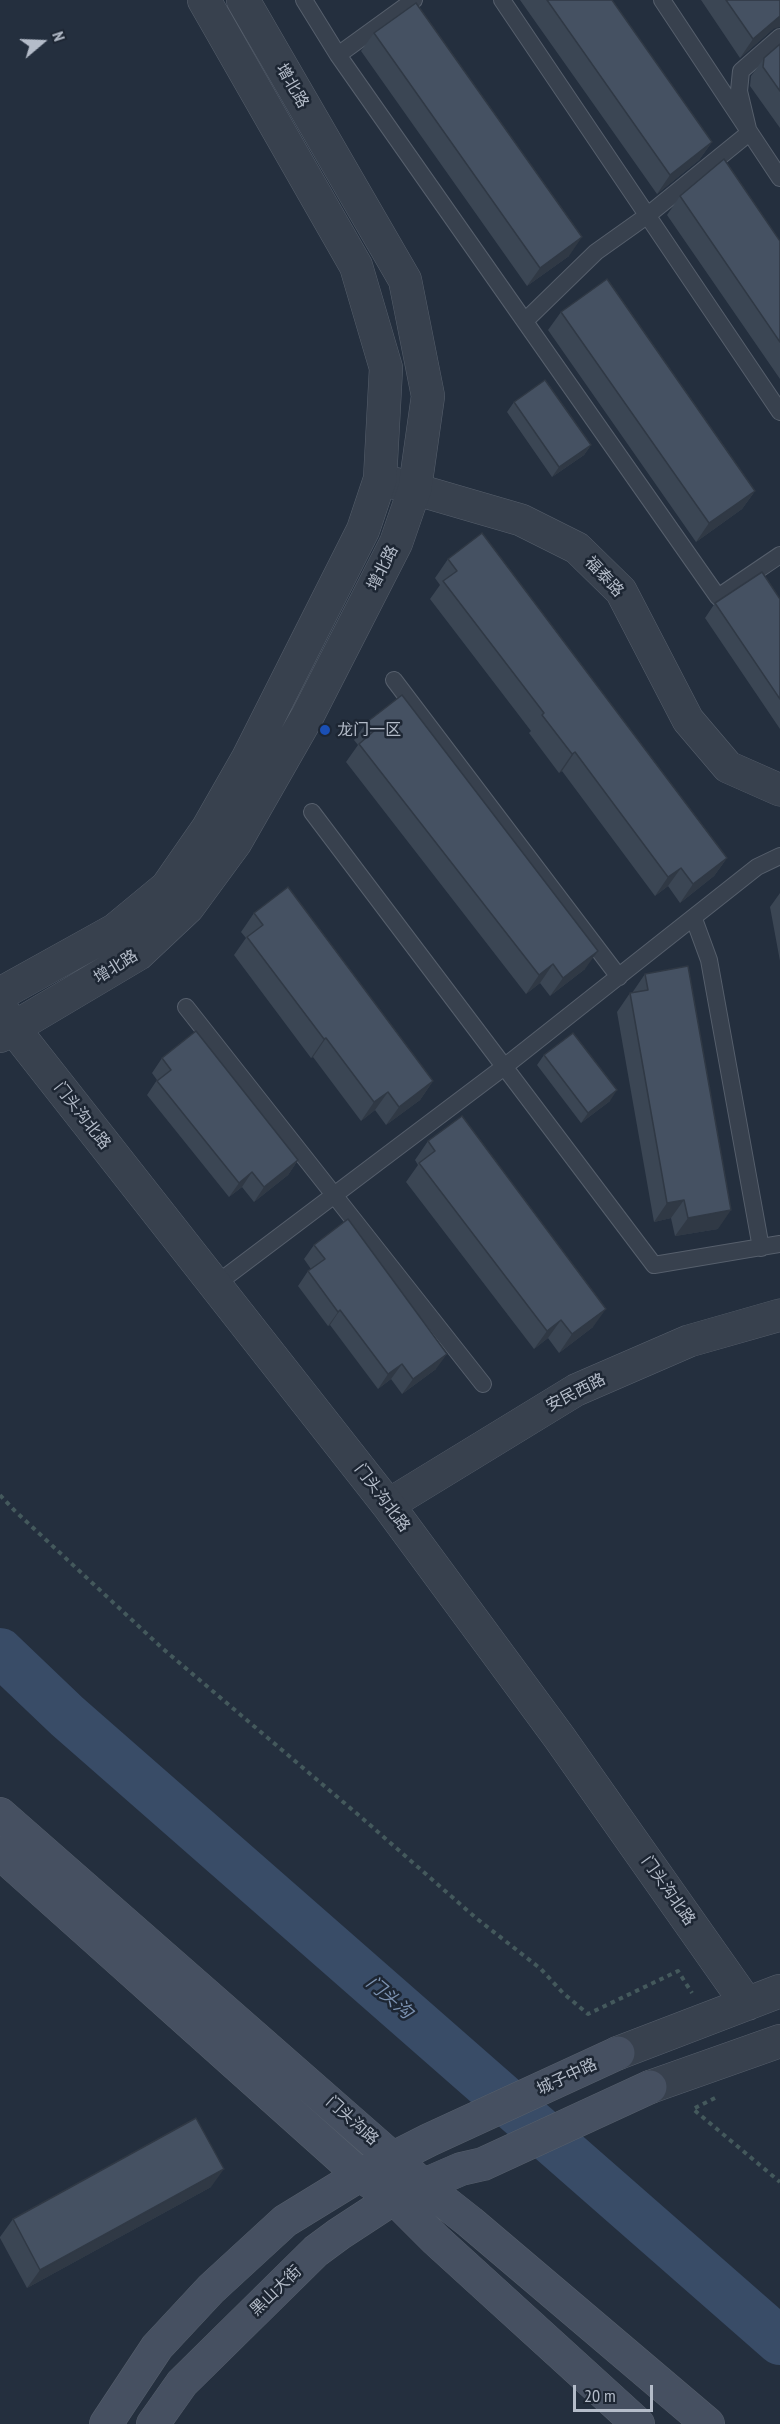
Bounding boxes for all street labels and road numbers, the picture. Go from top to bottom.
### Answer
street label: 增北路 [272,60,312,112]
street label: 增北路 [364,542,402,594]
street label: 福泰路 [581,553,627,601]
street label: 增北路 [91,946,141,988]
street label: 门头沟北路 [50,1079,114,1153]
street label: 安民西路 [543,1370,609,1416]
street label: 门头沟北路 [350,1460,414,1536]
street label: 门头沟北路 [637,1853,699,1929]
street label: 城子中路 [534,2055,600,2099]
street label: 门头沟路 [322,2092,382,2150]
street label: 黑山大街 [246,2262,306,2320]

